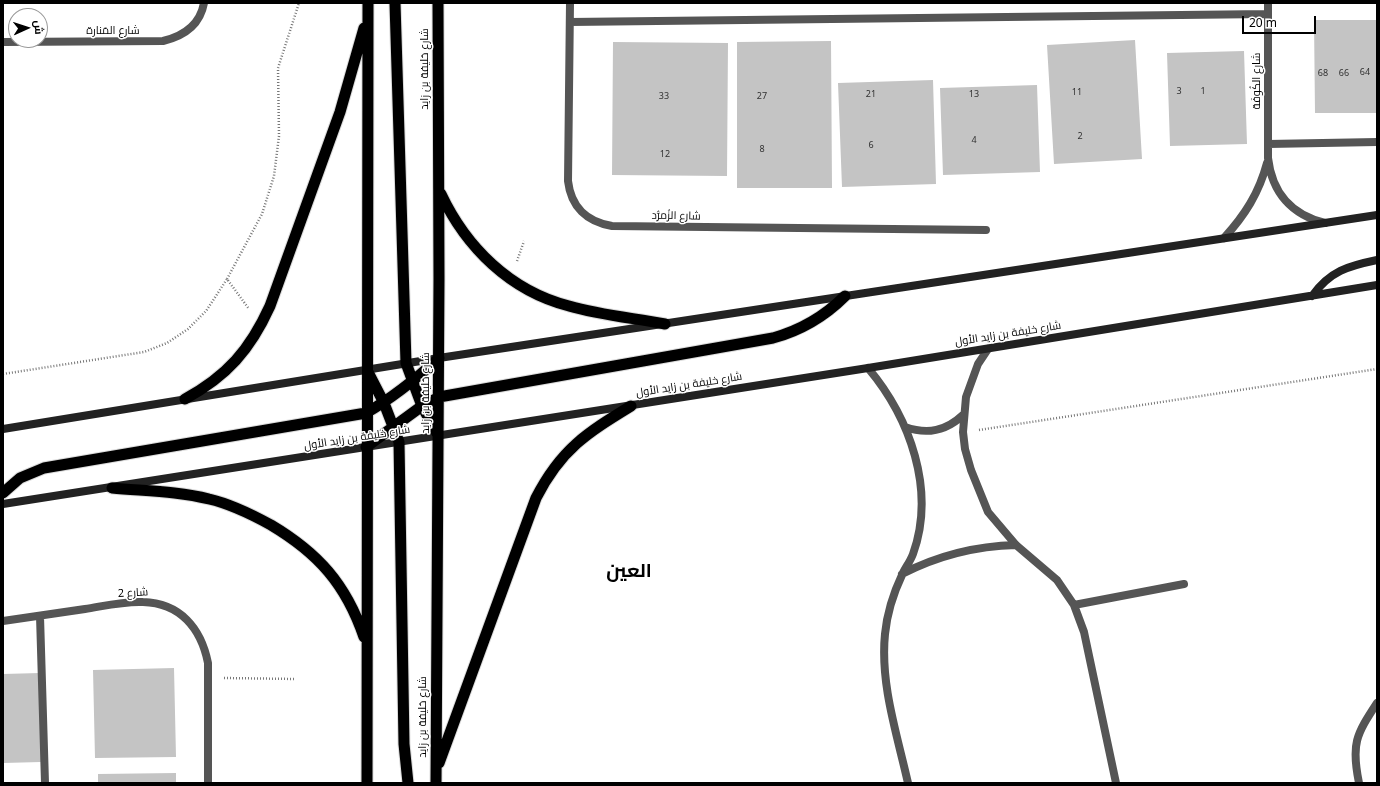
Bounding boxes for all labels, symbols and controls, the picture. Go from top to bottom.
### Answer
north arrow [8,8,48,48]
scale bar [1244,8,1318,34]
text: 20 m [1249,14,1277,31]
text: ش [32,20,47,35]
street label: شارع المَنارة [86,24,140,38]
street label: شارع خليفة بن زايد [418,28,432,110]
street label: شارع الكُوفَة [1250,53,1264,109]
house number: 64 [1360,67,1370,77]
house number: 68 [1318,68,1328,78]
house number: 66 [1339,68,1349,78]
house number: 3 [1176,86,1182,96]
house number: 1 [1200,86,1206,96]
house number: 11 [1072,87,1082,97]
house number: 21 [866,89,876,99]
house number: 13 [969,89,979,99]
house number: 33 [659,91,669,101]
house number: 27 [757,91,767,101]
house number: 2 [1077,131,1083,141]
house number: 4 [971,135,977,145]
house number: 6 [868,140,874,150]
house number: 8 [759,144,765,154]
house number: 12 [660,149,670,159]
street label: شارع الزُمرُّد [651,209,701,223]
street label: شارع خليفة بن زايد الأول [954,319,1062,349]
street label: شارع خليفة بن زايد [419,352,433,434]
street label: شارع خليفة بن زايد الأول [635,370,743,400]
street label: شارع خليفة بن زايد الأول [303,423,411,453]
district label: العين [606,561,652,583]
street label: شارع 2 [117,586,149,600]
street label: شارع خليفة بن زايد [416,676,430,758]

